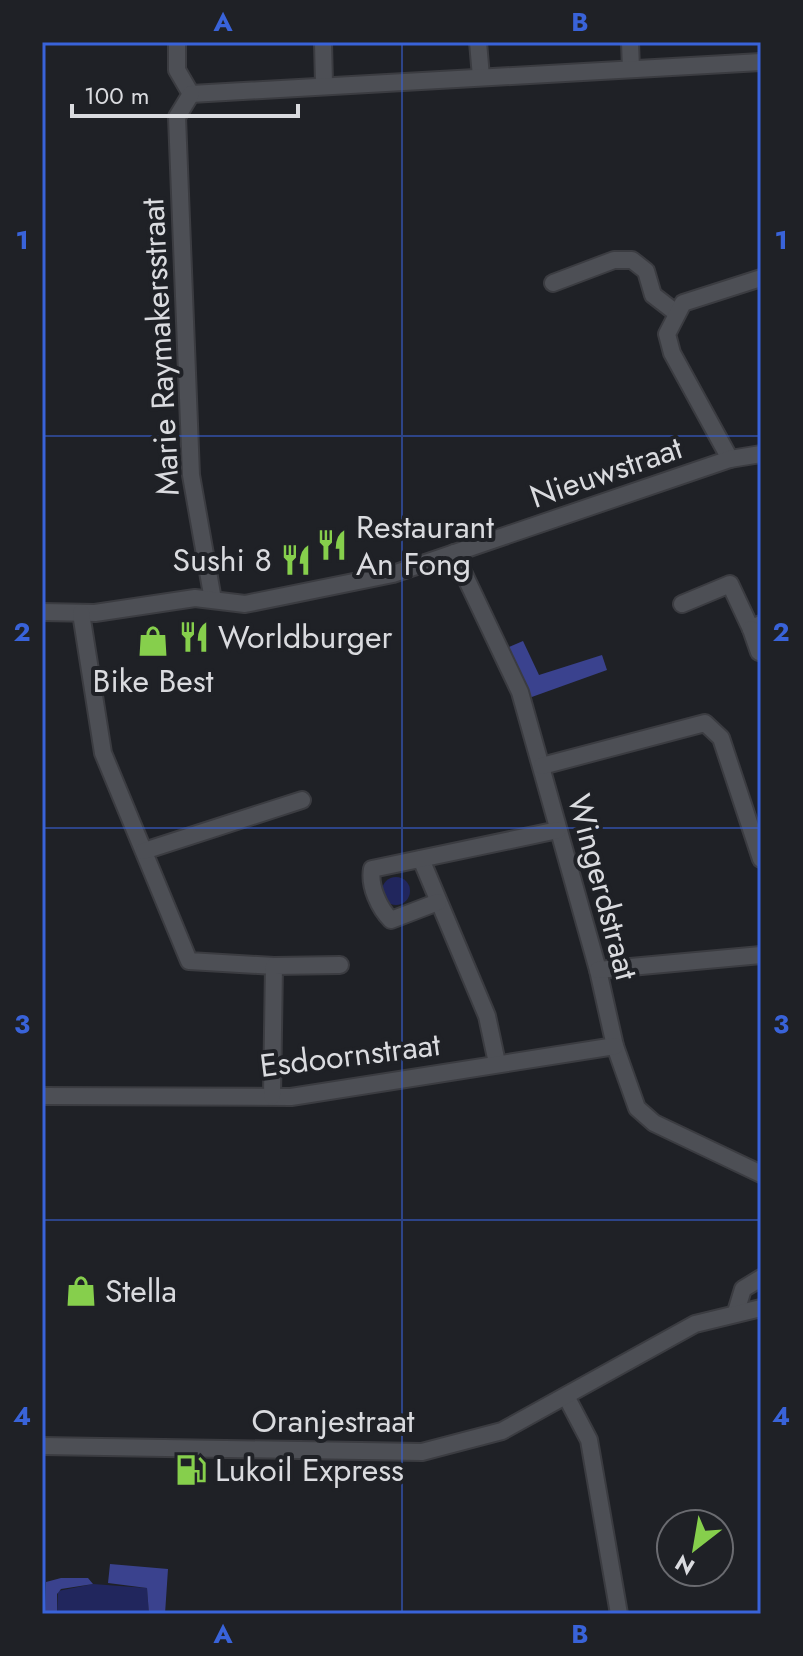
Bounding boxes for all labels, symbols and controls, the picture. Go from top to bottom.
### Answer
text: A [212,3,233,41]
text: B [571,3,589,41]
scale bar [72,68,298,118]
text: 100 m [84,78,150,113]
street label: Marie Raymakersstraat [129,197,191,497]
text: 1 [15,221,29,259]
text: 1 [774,221,788,259]
street label: Nieuwstraat [524,424,689,519]
place label: Restaurant An Fong [356,504,494,587]
restaurant icon: Restaurant An Fong [315,528,349,562]
place label: Sushi 8 [173,537,272,583]
restaurant icon: Sushi 8 [279,543,313,577]
text: 2 [13,613,31,651]
text: 2 [772,613,790,651]
place label: Worldburger [218,614,392,660]
restaurant icon: Worldburger [177,620,211,654]
shop icon: Bike Best [136,624,170,658]
place label: Bike Best [93,658,214,704]
street label: Wingerdstraat [556,789,650,985]
text: 3 [14,1005,30,1043]
text: 3 [773,1005,789,1043]
street label: Esdoornstraat [257,1021,443,1089]
place label: Stella [105,1268,177,1314]
shop icon: Stella [64,1274,98,1308]
text: 4 [13,1397,31,1435]
text: 4 [772,1397,790,1435]
street label: Oranjestraat [252,1398,415,1444]
place label: Lukoil Express [215,1447,404,1493]
fuel station icon: Lukoil Express [174,1453,208,1487]
north arrow [655,1508,735,1588]
text: N [669,1547,700,1583]
text: A [212,1615,233,1653]
text: B [571,1615,589,1653]

